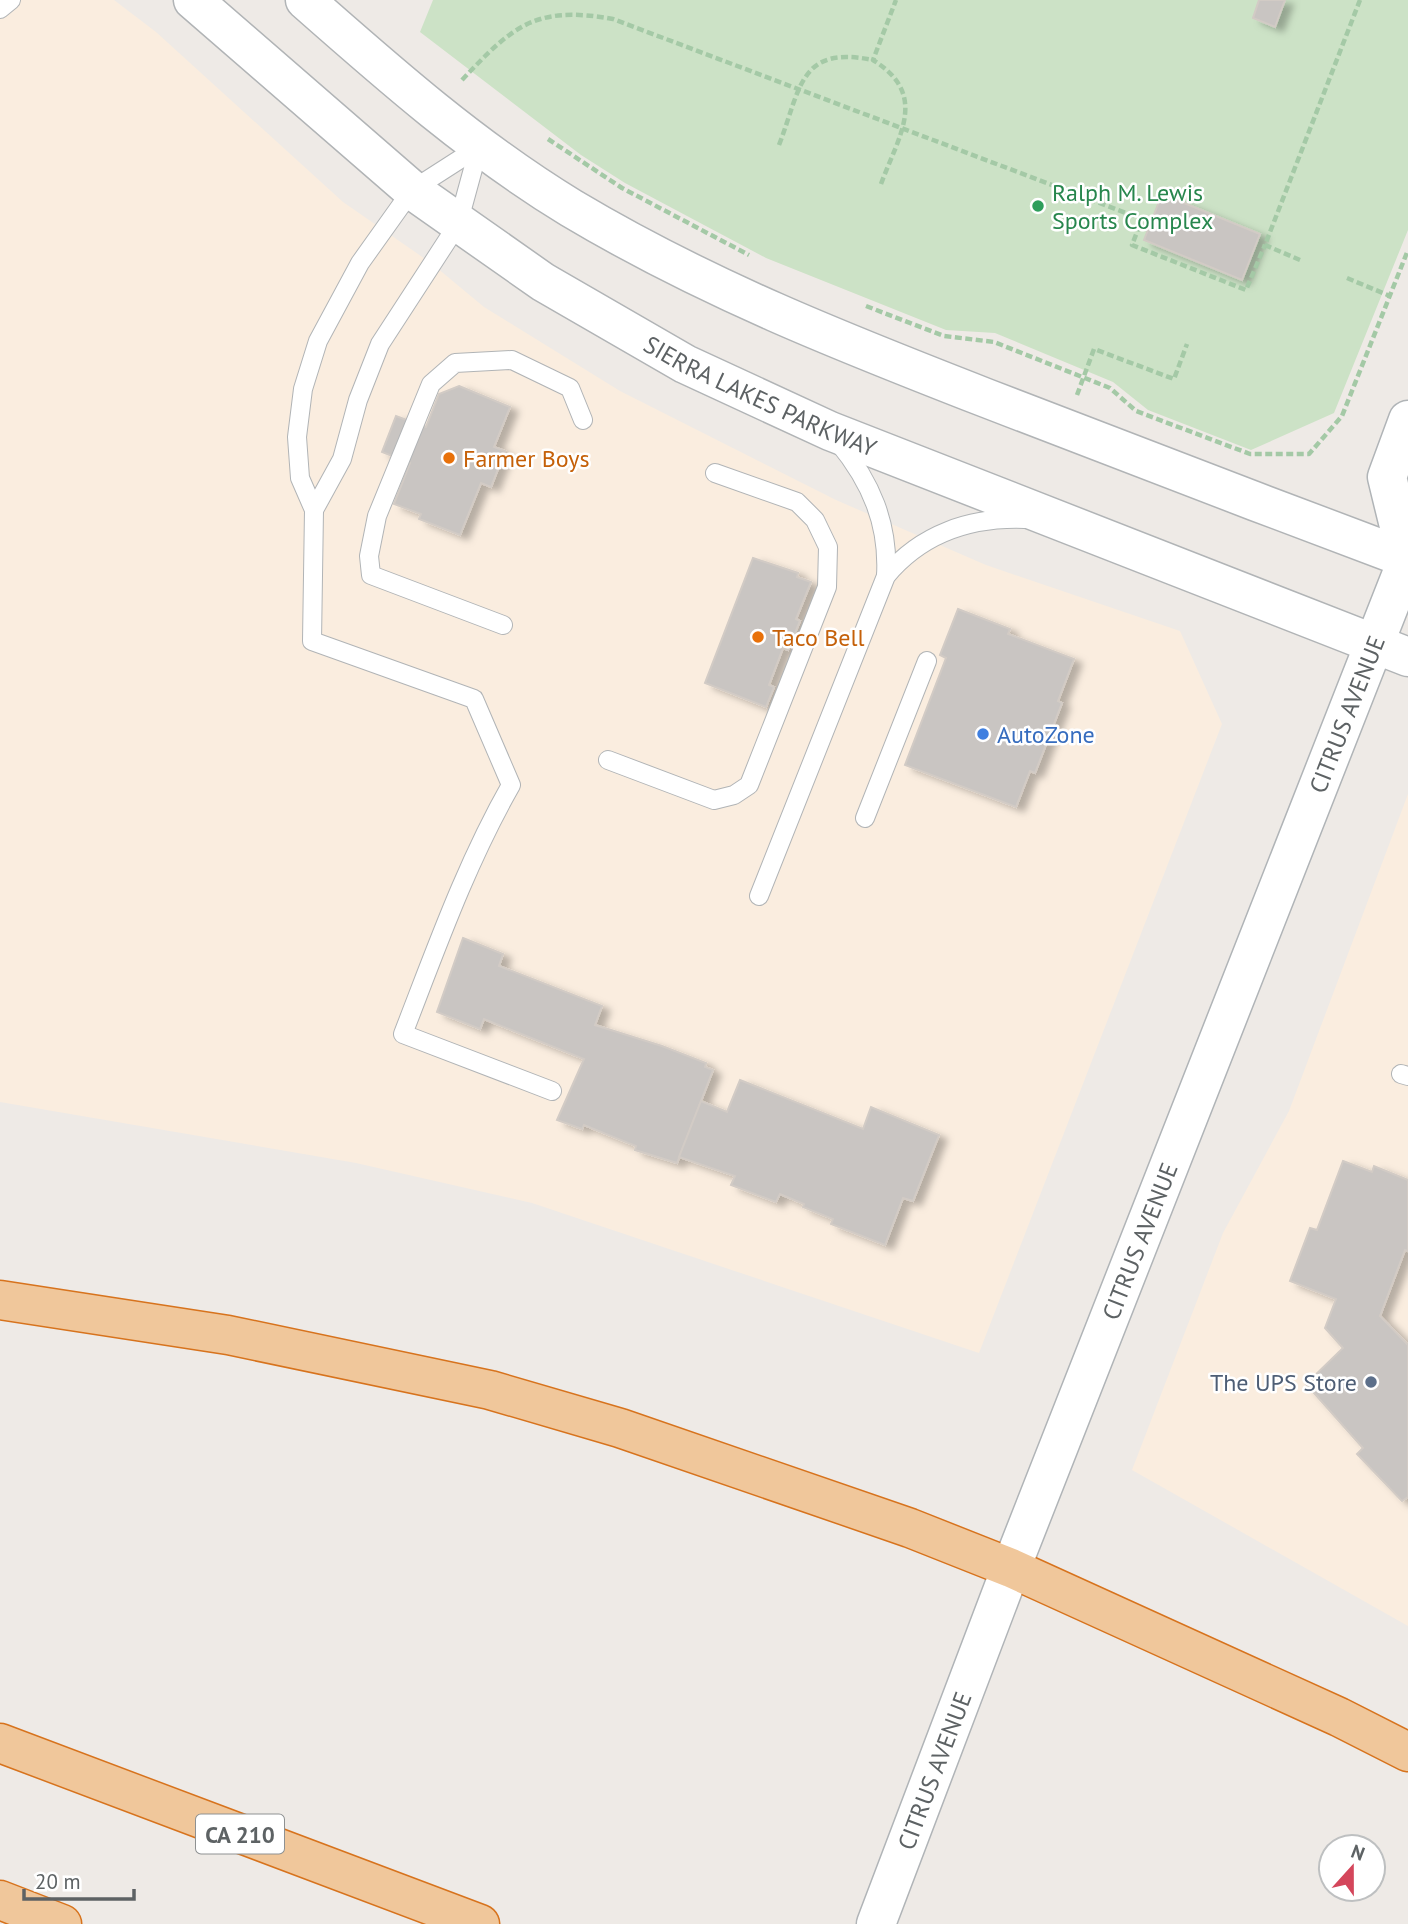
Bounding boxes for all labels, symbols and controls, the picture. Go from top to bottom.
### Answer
place label: Ralph M. Lewis Sports Complex [1052,177,1213,236]
marker: Ralph M. Lewis Sports Complex [1030,198,1046,214]
street label: SIERRA LAKES PARKWAY [639,328,882,463]
place label: Farmer Boys [463,443,590,474]
marker: Farmer Boys [441,450,457,466]
place label: Taco Bell [772,622,864,653]
marker: Taco Bell [750,629,766,645]
street label: CITRUS AVENUE [1302,631,1391,797]
place label: AutoZone [997,719,1095,750]
marker: AutoZone [975,726,991,742]
street label: CITRUS AVENUE [1095,1158,1184,1324]
place label: The UPS Store [1210,1367,1357,1398]
marker: The UPS Store [1363,1374,1379,1390]
street label: CITRUS AVENUE [890,1687,978,1854]
road number: CA 210 [196,1814,284,1854]
north arrow [1317,1833,1387,1903]
text: N [1348,1839,1368,1866]
scale bar [24,1857,135,1901]
text: 20 m [35,1868,81,1895]

